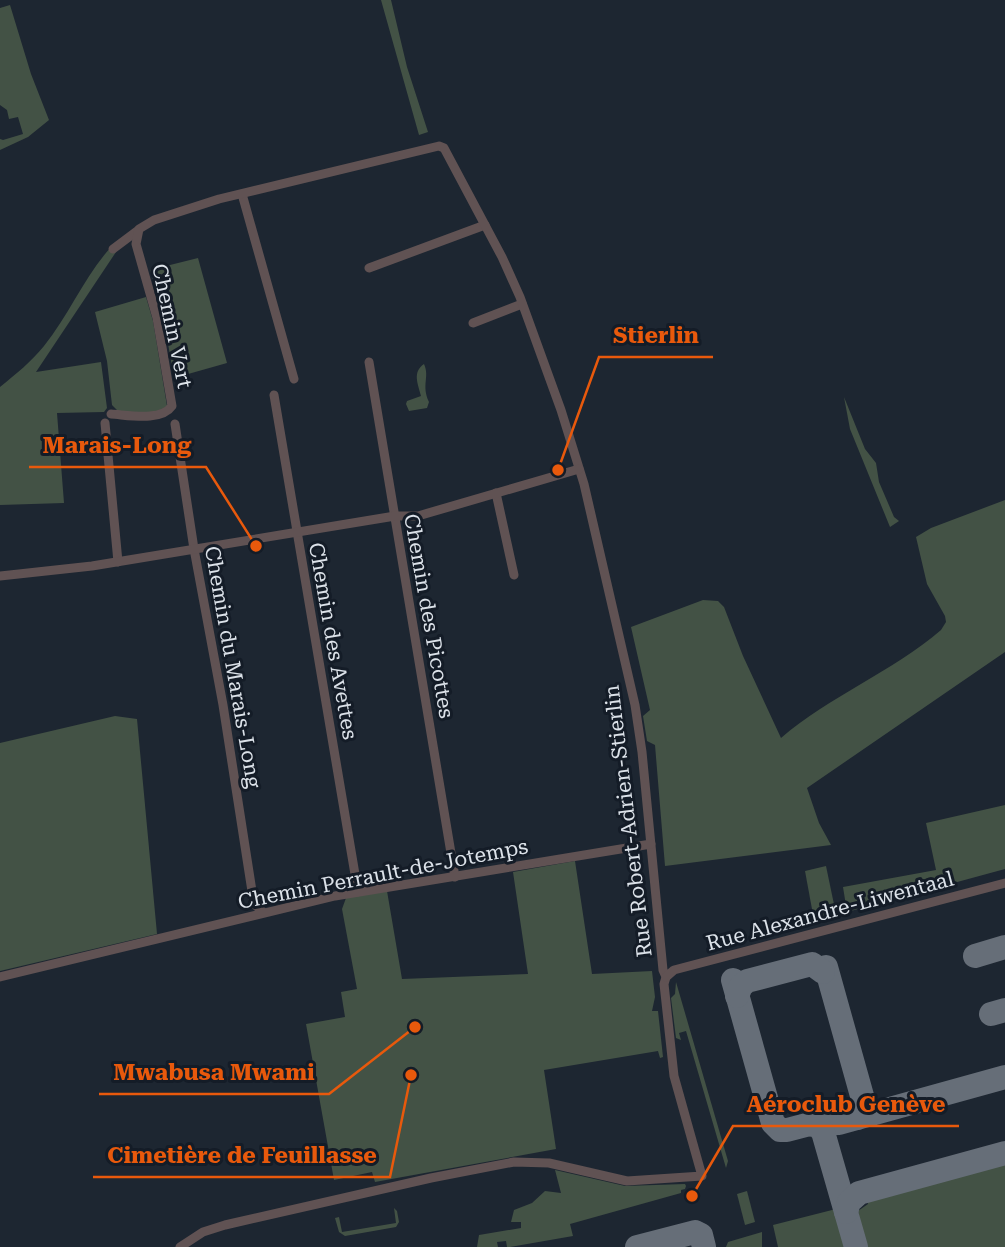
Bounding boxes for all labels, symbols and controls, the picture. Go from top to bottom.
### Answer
street label: Chemin Vert [147,262,197,391]
callout: Stierlin [599,313,713,357]
text: Stierlin [613,322,700,349]
callout: Marais-Long [29,423,206,467]
text: Marais-Long [42,432,192,459]
street label: Chemin des Picottes [399,512,459,720]
street label: Chemin des Avettes [304,541,362,741]
street label: Chemin du Marais-Long [200,544,266,790]
street label: Rue Robert-Adrien-Stierlin [599,683,657,958]
street label: Chemin Perrault-de-Jotemps [236,834,530,914]
street label: Rue Alexandre-Liwentaal [704,866,957,956]
callout: Mwabusa Mwami [99,1050,329,1094]
text: Mwabusa Mwami [113,1059,315,1086]
callout: Aéroclub Genève [733,1082,959,1126]
text: Aéroclub Genève [747,1091,945,1118]
callout: Cimetière de Feuillasse [93,1133,390,1177]
text: Cimetière de Feuillasse [107,1142,377,1169]

